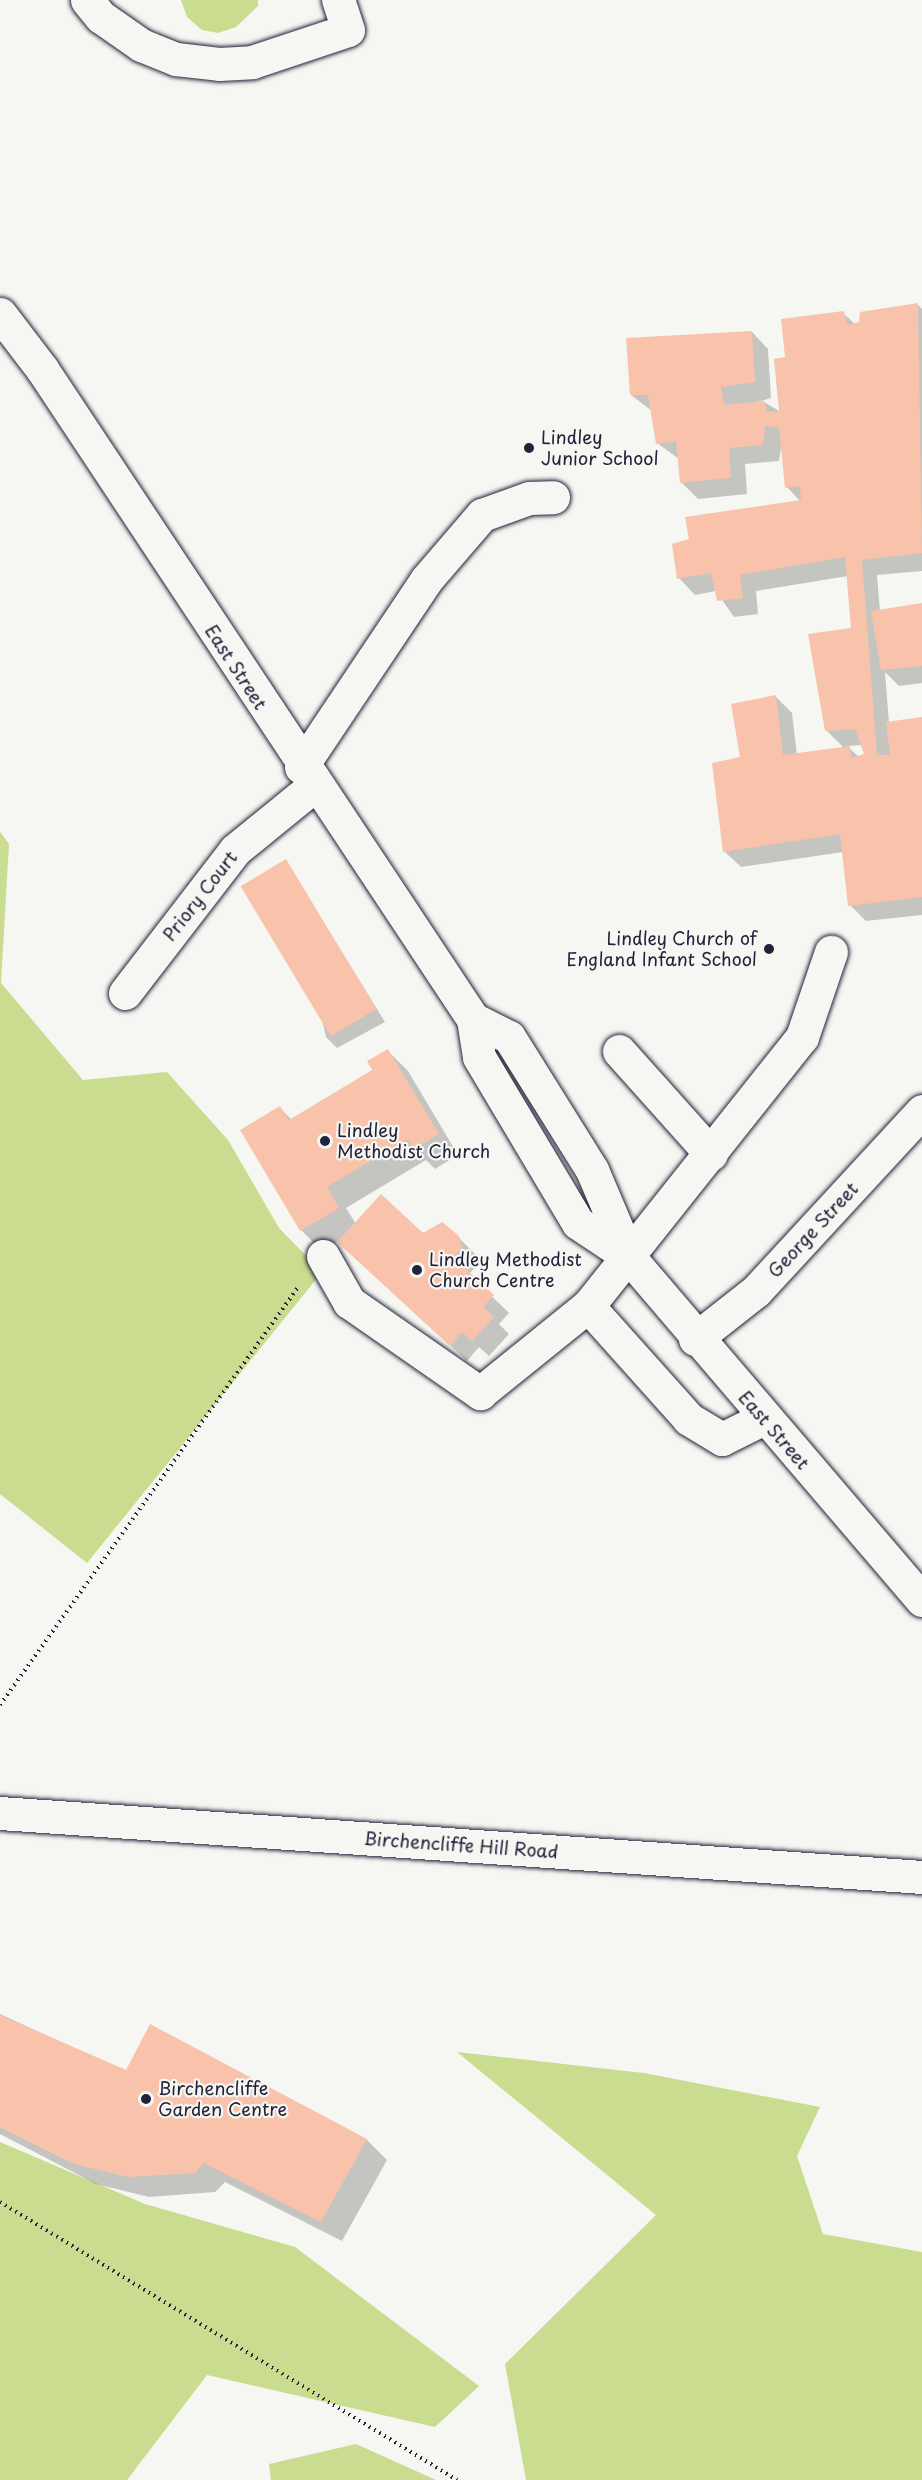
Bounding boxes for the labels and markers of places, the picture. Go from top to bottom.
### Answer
place label: Lindley Junior School [541,427,659,470]
marker: Lindley Junior School [522,441,536,455]
place label: Lindley Church of England Infant School [566,928,757,970]
marker: Lindley Church of England Infant School [762,942,776,956]
place label: Lindley Methodist Church [337,1120,490,1162]
marker: Lindley Methodist Church [318,1134,332,1148]
place label: Lindley Methodist Church Centre [429,1249,582,1292]
marker: Lindley Methodist Church Centre [410,1263,424,1277]
place label: Birchencliffe Garden Centre [158,2078,287,2120]
marker: Birchencliffe Garden Centre [139,2092,153,2106]

